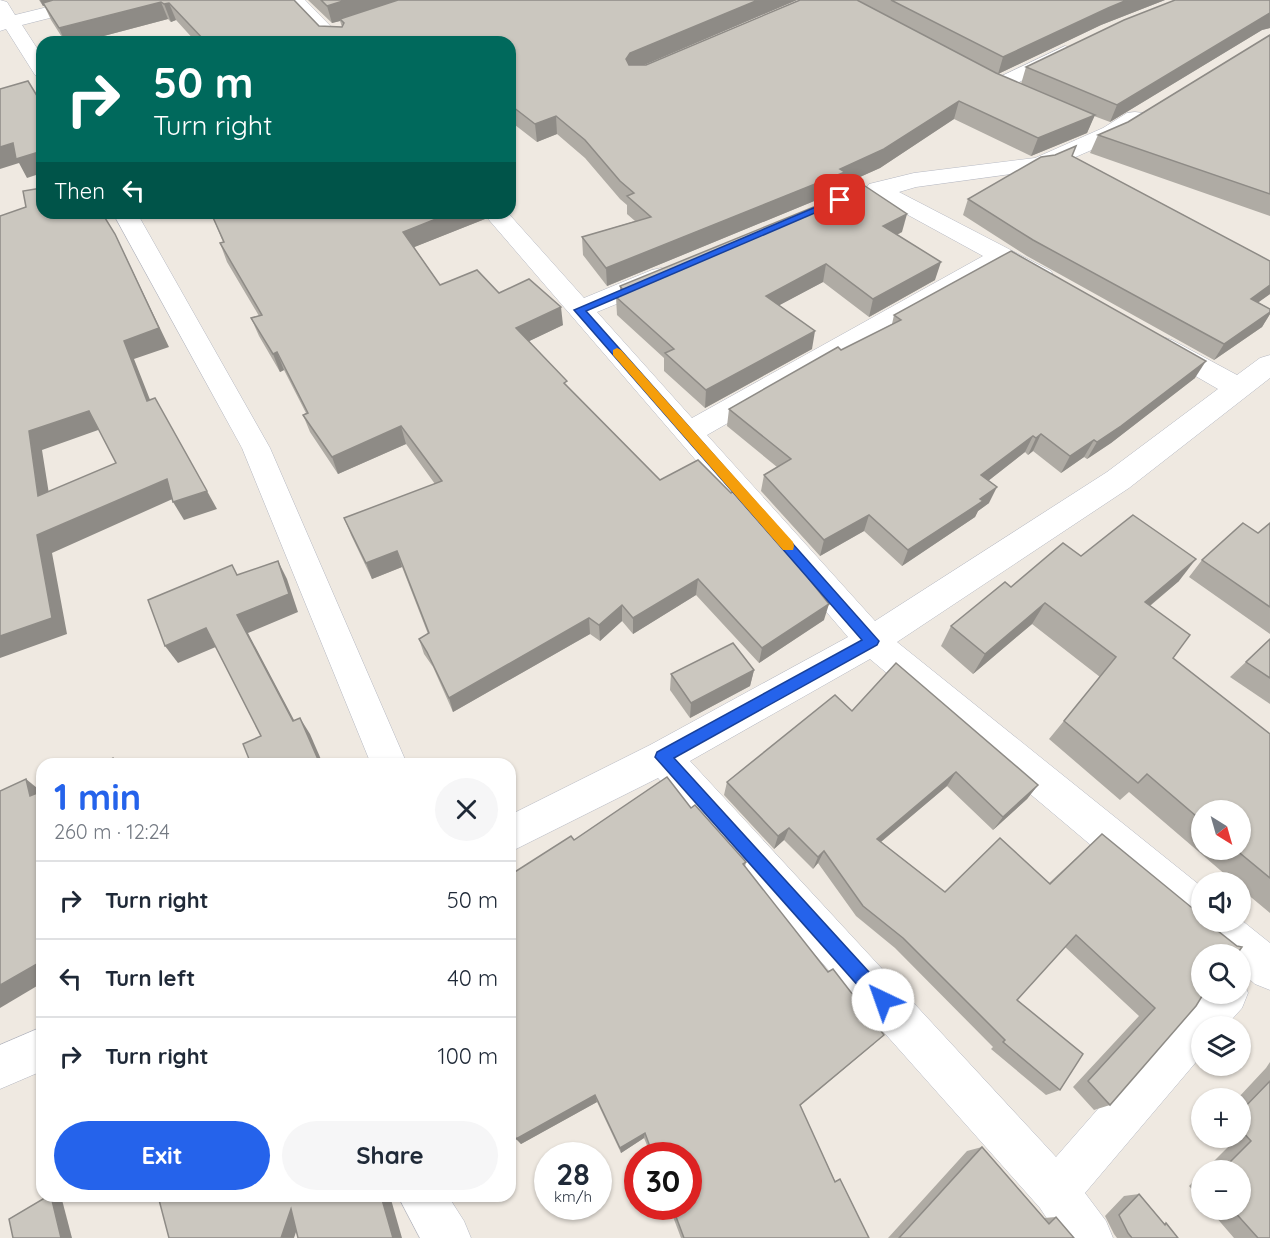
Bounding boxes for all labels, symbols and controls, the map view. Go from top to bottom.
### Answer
text: 50 m [153,56,253,109]
icon: right [54,60,132,138]
text: Turn right [153,108,272,142]
icon: left [117,174,150,207]
pin [814,174,865,225]
text: Then [54,177,105,205]
icon: arrive [823,183,856,216]
text: 1 min [54,774,141,819]
button: close [435,778,498,841]
north arrow [1191,800,1251,860]
map controls [1191,800,1251,1220]
text: 260 m · 12:24 [54,819,170,844]
button: sound [1191,872,1251,932]
icon: right [54,884,87,917]
text: Turn right [105,886,209,914]
text: 50 m [447,886,498,914]
button: search [1191,944,1251,1004]
icon: left [54,962,87,995]
text: Turn left [105,964,195,992]
text: 40 m [447,964,498,992]
position arrow [851,968,915,1032]
button: layers [1191,1016,1251,1076]
icon: right [54,1040,87,1073]
text: Turn right [105,1042,209,1070]
text: 100 m [438,1042,498,1070]
button: + [1191,1088,1251,1148]
button: Exit [54,1121,270,1190]
button: Share [282,1121,498,1190]
speed limit sign: 30 [624,1142,702,1220]
text: 28 [556,1155,590,1193]
button: − [1191,1160,1251,1220]
text: km/h [554,1187,592,1206]

